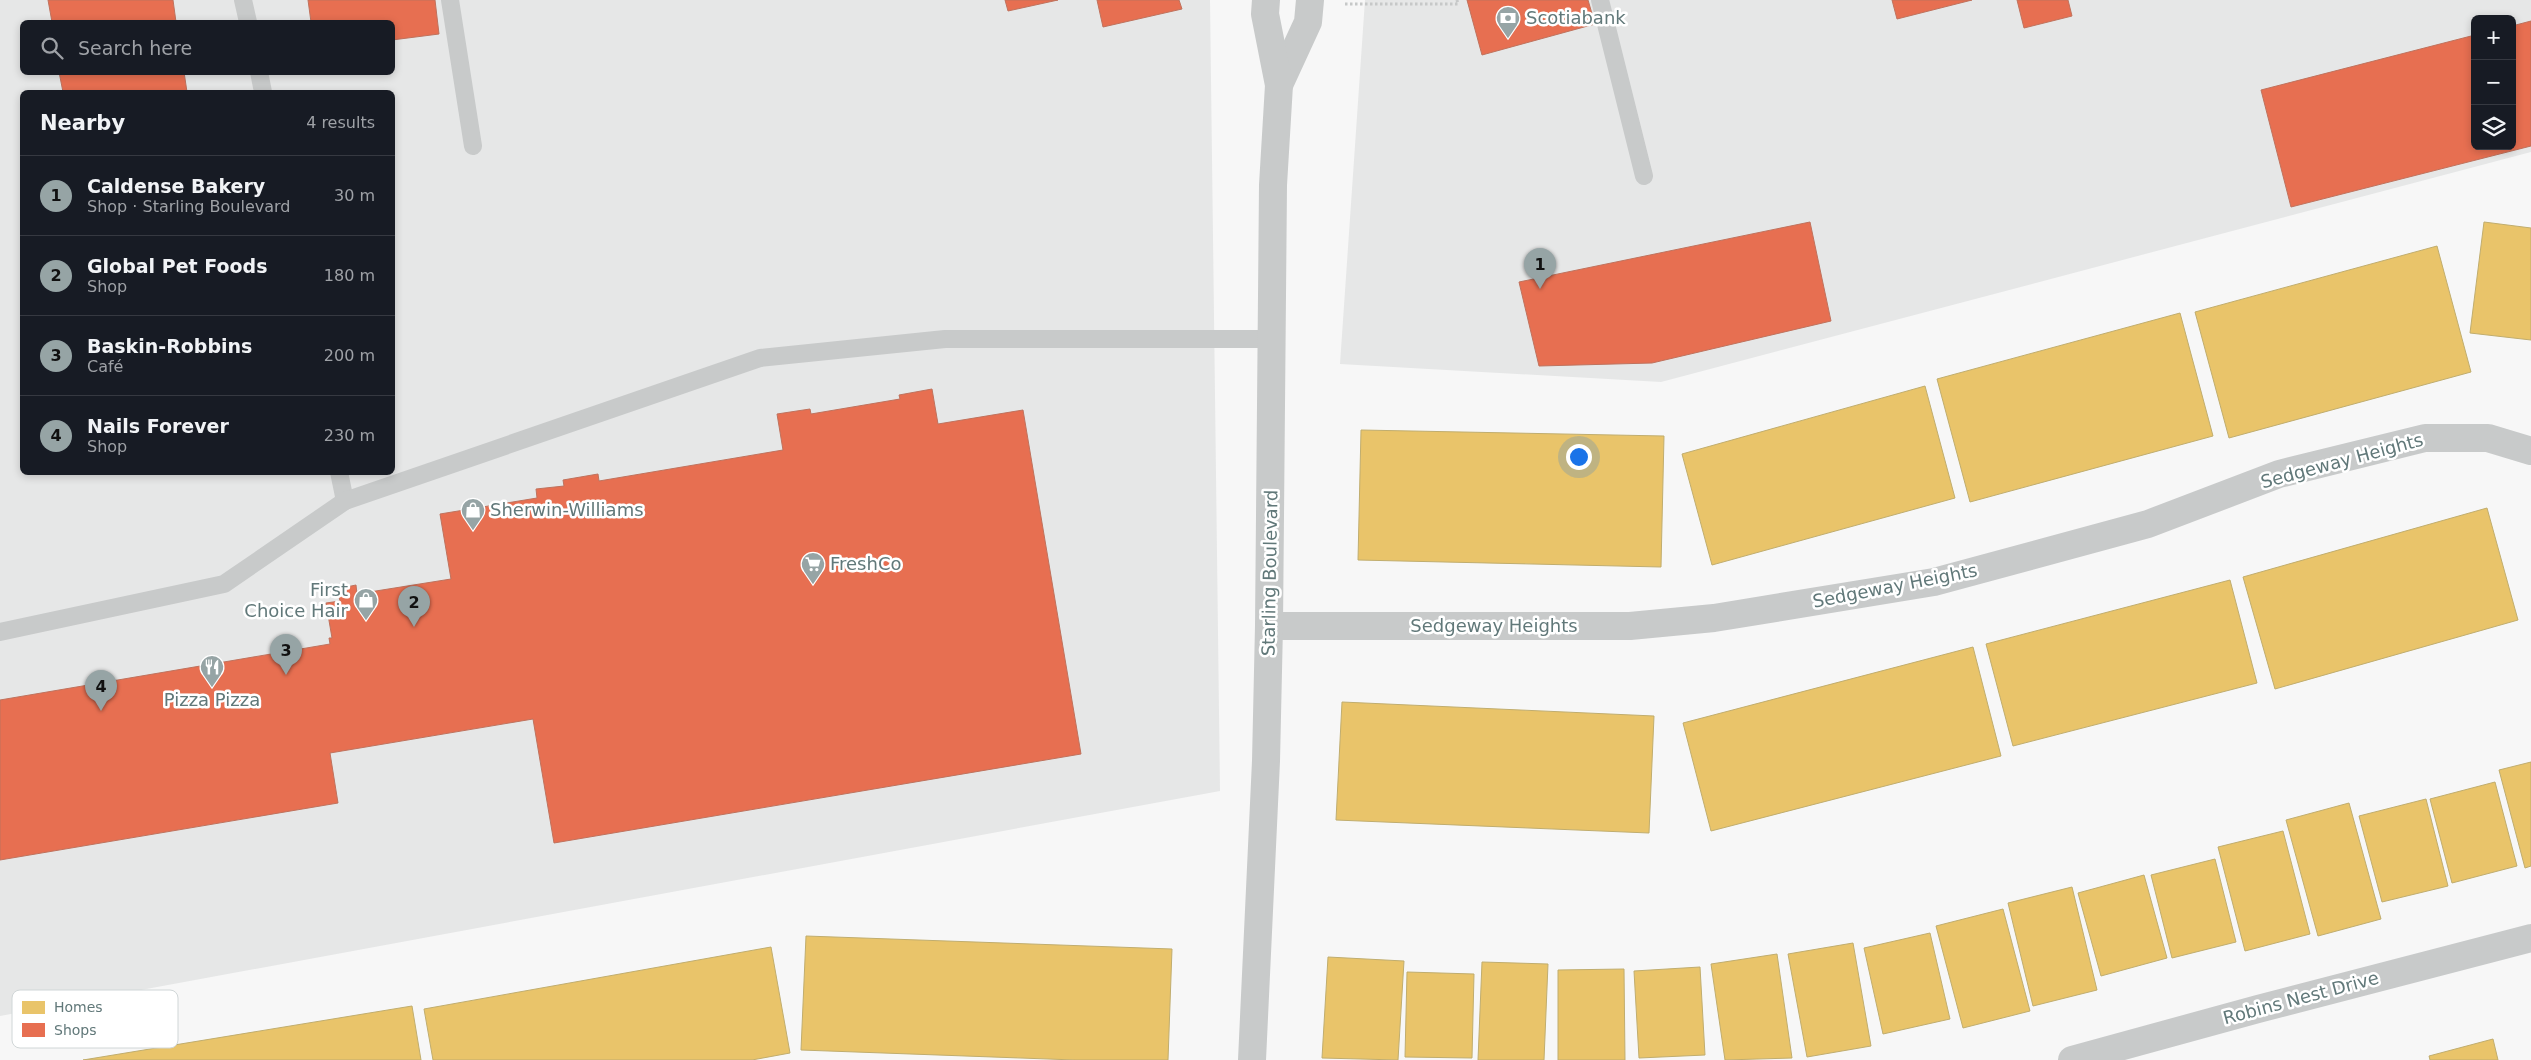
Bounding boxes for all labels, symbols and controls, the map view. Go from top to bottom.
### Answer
bank icon: Scotiabank [1495,5,1521,39]
place label: Scotiabank [1526,7,1626,28]
map controls [2471,15,2516,150]
button: + [2471,15,2516,60]
search box [20,20,395,75]
icon: search [38,34,66,62]
text: Search here [78,37,192,59]
button: − [2471,60,2516,105]
button: layers [2471,105,2516,150]
text: Nearby [40,111,125,135]
text: 4 results [306,113,375,132]
text: Caldense Bakery [87,175,265,197]
text: 1 [50,186,62,205]
text: 30 m [334,186,375,205]
text: Shop · Starling Boulevard [87,197,291,216]
pin: 1 [1524,248,1556,289]
text: Global Pet Foods [87,255,267,277]
text: 2 [50,266,62,285]
text: 180 m [324,266,375,285]
text: Shop [87,277,127,296]
text: Baskin-Robbins [87,335,252,357]
text: 3 [50,346,62,365]
text: 200 m [324,346,375,365]
text: Café [87,357,123,376]
text: Nails Forever [87,415,229,437]
text: 4 [50,426,62,445]
text: 230 m [324,426,375,445]
street label: Sedgeway Heights [2258,429,2425,492]
text: Shop [87,437,127,456]
your location [1566,444,1592,470]
street label: Starling Boulevard [1258,490,1281,656]
shop icon: Sherwin-Williams [460,497,486,531]
place label: Sherwin-Williams [490,499,644,520]
supermarket icon: FreshCo [800,551,826,585]
place label: FreshCo [830,553,902,574]
street label: Sedgeway Heights [1811,559,1979,612]
place label: First Choice Hair [244,579,349,621]
pin: 2 [398,586,430,627]
shop icon: First Choice Hair [353,587,379,621]
street label: Sedgeway Heights [1410,615,1578,636]
pin: 3 [270,634,302,675]
restaurant icon: Pizza Pizza [199,654,225,688]
pin: 4 [85,670,117,711]
place label: Pizza Pizza [164,689,260,710]
street label: Robins Nest Drive [2221,967,2381,1028]
legend [12,990,178,1048]
text: Homes [54,999,103,1015]
text: Shops [54,1022,97,1038]

